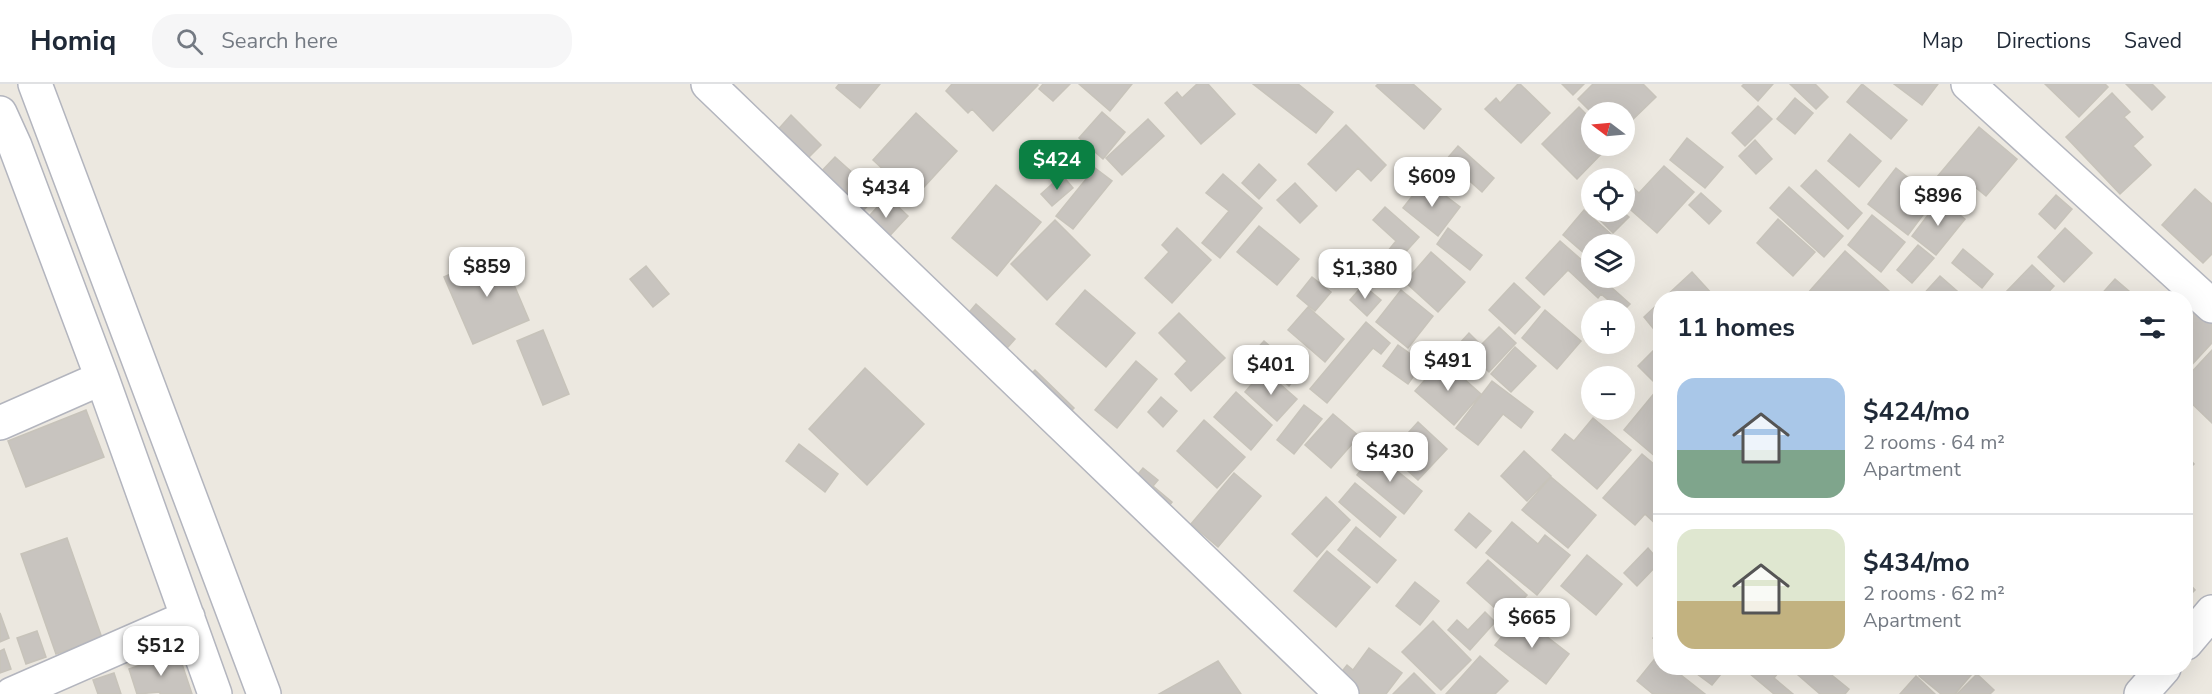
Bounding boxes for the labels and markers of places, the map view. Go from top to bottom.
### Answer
pin: $424 [1021,140,1093,191]
pin: $609 [1396,157,1468,208]
pin: $434 [850,168,922,219]
pin: $896 [1902,176,1974,227]
pin: $859 [451,247,523,298]
pin: $1,380 [1316,249,1414,300]
pin: $491 [1412,341,1484,392]
pin: $401 [1235,345,1307,396]
pin: $430 [1354,432,1426,483]
pin: $665 [1496,598,1568,649]
pin: $512 [125,626,197,677]

